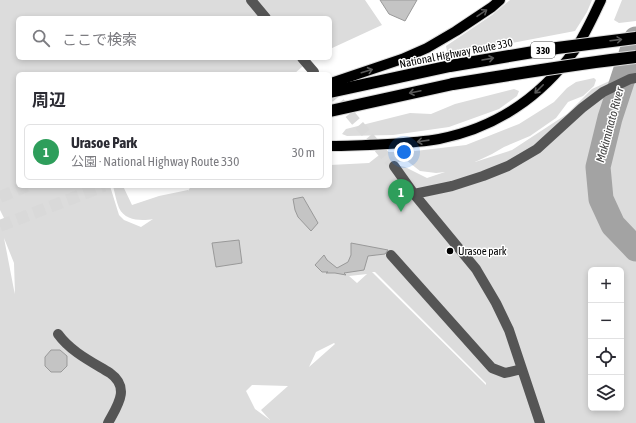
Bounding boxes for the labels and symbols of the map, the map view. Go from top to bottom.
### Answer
one-way arrow [477,9,488,17]
street label: National Highway Route 330 [398,36,514,70]
one-way arrow [610,36,623,44]
road number: 330 [531,42,555,58]
one-way arrow [481,55,494,63]
one-way arrow [360,67,373,74]
one-way arrow [534,84,544,94]
water label: Makiminato River [593,85,627,164]
one-way arrow [408,89,421,97]
one-way arrow [417,137,430,145]
your location [394,142,414,162]
pin: 1 [388,179,414,212]
place label: Urasoe park [458,245,507,257]
marker: Urasoe park [445,246,455,256]

